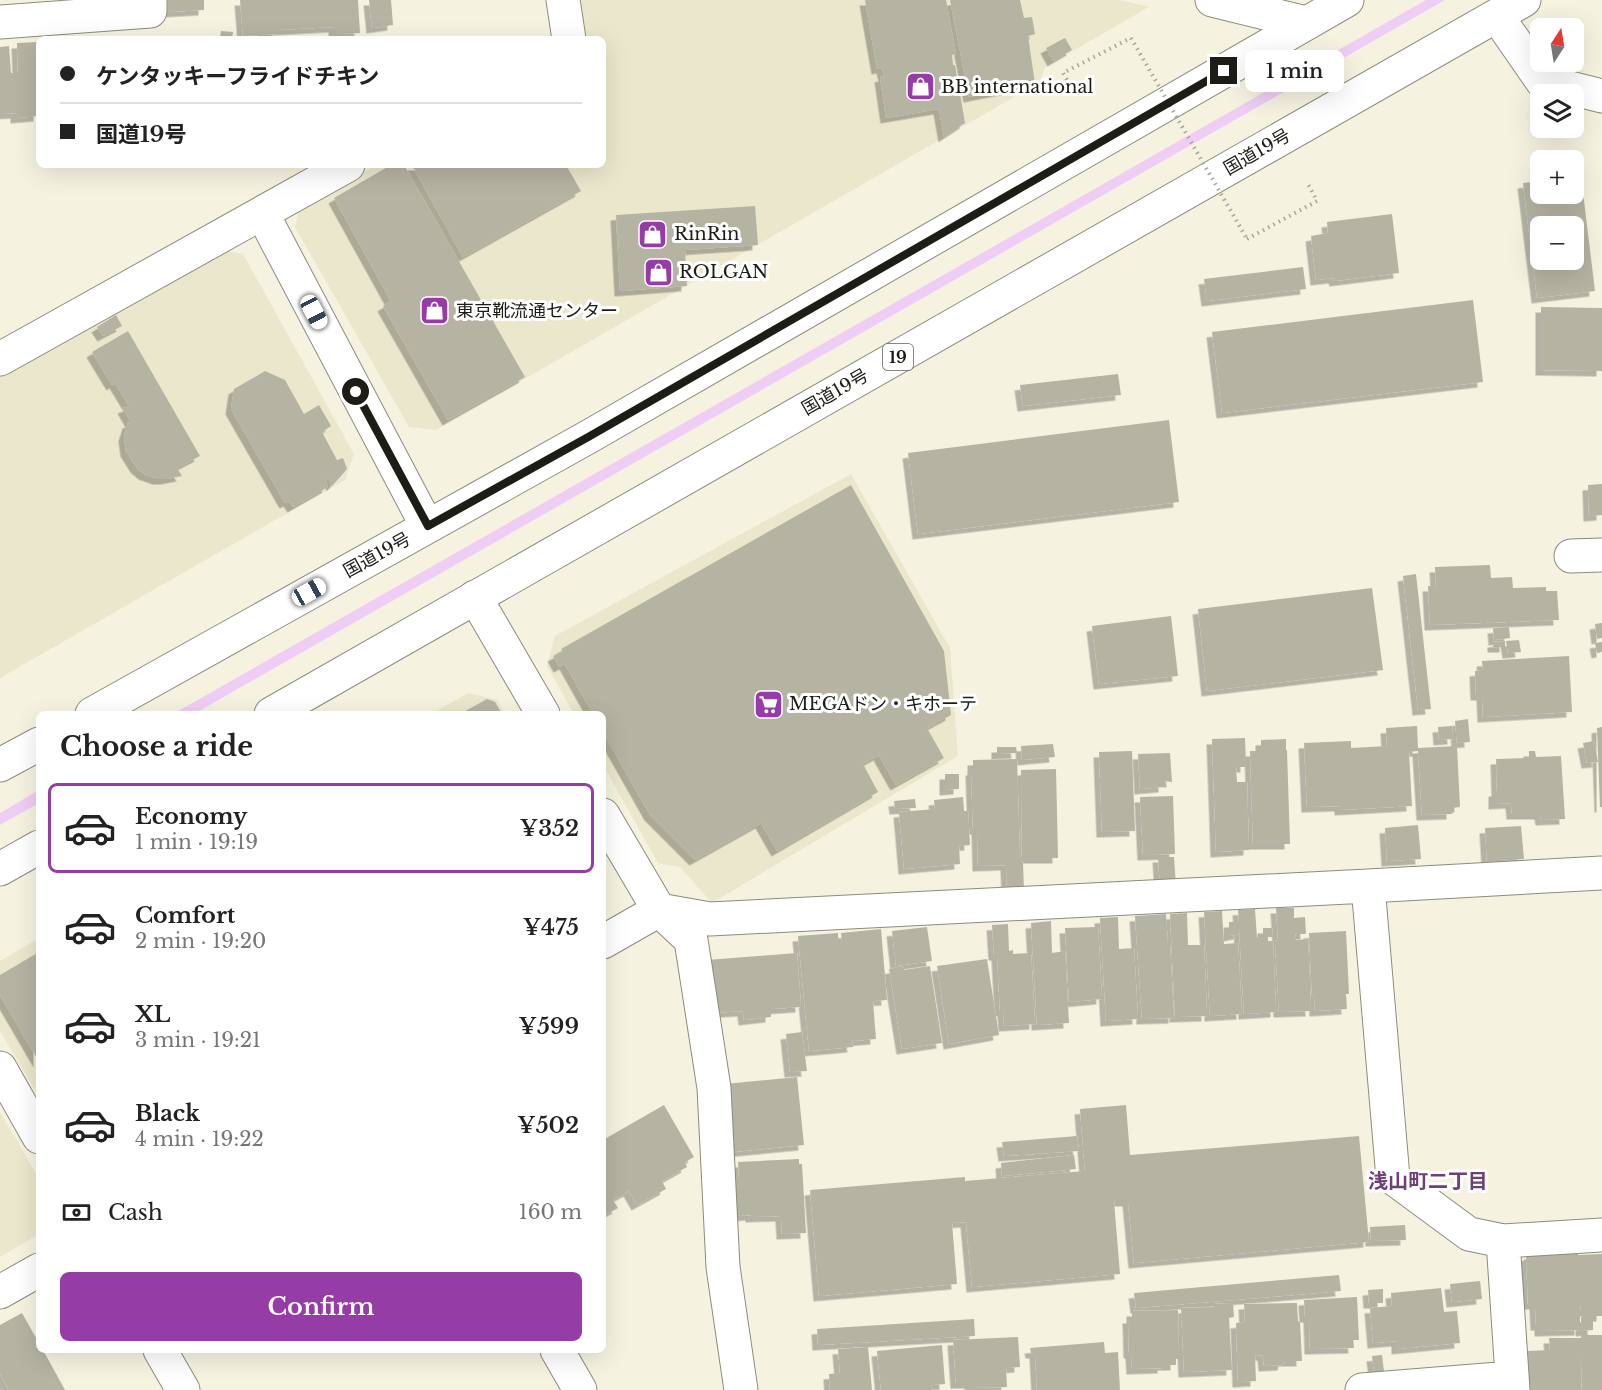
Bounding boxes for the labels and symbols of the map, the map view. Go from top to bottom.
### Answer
north arrow [1530,18,1584,72]
callout: 1 min [1245,50,1344,92]
route end [1210,57,1237,84]
shop icon: BB international [904,71,936,103]
place label: BB international [941,76,1093,98]
street label: 国道19号 [1220,124,1294,180]
shop icon: RinRin [637,218,669,250]
place label: RinRin [674,223,739,245]
shop icon: ROLGAN [642,256,674,288]
place label: ROLGAN [679,261,768,283]
car [298,292,330,332]
shop icon: 東京靴流通センター [419,295,451,327]
place label: 東京靴流通センター [456,300,618,322]
road number: 19 [883,344,913,370]
street label: 国道19号 [798,364,872,420]
route start [342,378,369,405]
street label: 国道19号 [339,528,415,582]
car [289,575,329,609]
supermarket icon: MEGAドン・キホーテ [752,688,784,720]
place label: MEGAドン・キホーテ [789,693,977,715]
district label: 浅山町二丁目 [1368,1169,1488,1193]

